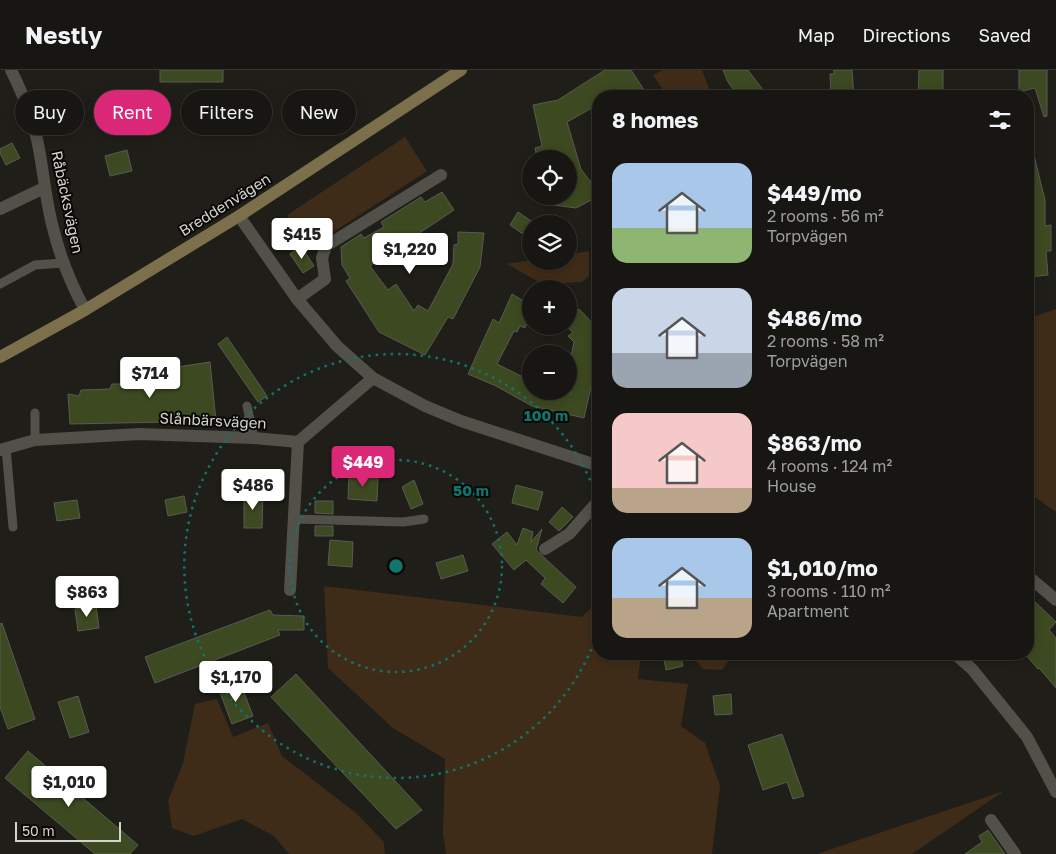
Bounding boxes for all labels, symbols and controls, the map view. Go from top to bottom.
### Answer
text: Nestly [25,20,102,49]
text: Map [798,24,834,46]
text: Directions [862,24,950,46]
text: Saved [978,24,1031,46]
chip: Buy [15,90,84,135]
chip: Rent [94,90,171,135]
chip: Filters [181,90,272,135]
chip: New [282,90,356,135]
icon: filters [986,106,1014,134]
text: 8 homes [612,107,699,133]
street label: Råbäcksvägen [48,149,88,255]
map controls [522,150,577,400]
button: locate [522,150,577,205]
street label: Breddenvägen [175,169,273,239]
text: $449/mo [767,180,862,206]
icon: home [652,183,712,243]
text: 2 rooms · 56 m² [767,206,884,226]
button: layers [522,215,577,270]
pin: $415 [272,218,332,260]
text: $415 [283,224,321,244]
text: Torpvägen [767,226,847,246]
pin: $1,220 [369,232,451,275]
text: $1,220 [383,239,437,259]
button: + [522,280,577,335]
text: $486/mo [767,305,862,331]
icon: home [652,308,712,368]
text: 2 rooms · 58 m² [767,331,884,351]
button: − [522,345,577,400]
text: Torpvägen [767,351,847,371]
pin: $714 [120,356,180,399]
text: $714 [131,363,169,383]
text: 100 m [524,406,568,424]
street label: Slånbärsvägen [159,408,267,432]
text: $863/mo [767,430,862,456]
icon: home [652,433,712,493]
pin: $449 [333,446,393,488]
text: $449 [343,452,383,472]
text: 4 rooms · 124 m² [767,456,892,476]
pin: $486 [223,468,283,511]
text: $486 [232,475,274,495]
text: House [767,476,816,496]
text: 50 m [453,481,489,499]
text: $1,010/mo [767,555,878,581]
centre of rings [387,557,405,575]
icon: home [652,558,712,618]
pin: $863 [57,576,117,618]
text: 3 rooms · 110 m² [767,581,890,601]
text: $863 [67,582,107,602]
text: Apartment [767,601,849,621]
pin: $1,170 [195,660,277,703]
text: $1,170 [210,667,262,687]
pin: $1,010 [28,766,110,808]
text: $1,010 [42,772,96,792]
scale bar [15,819,121,842]
text: 50 m [22,822,55,839]

